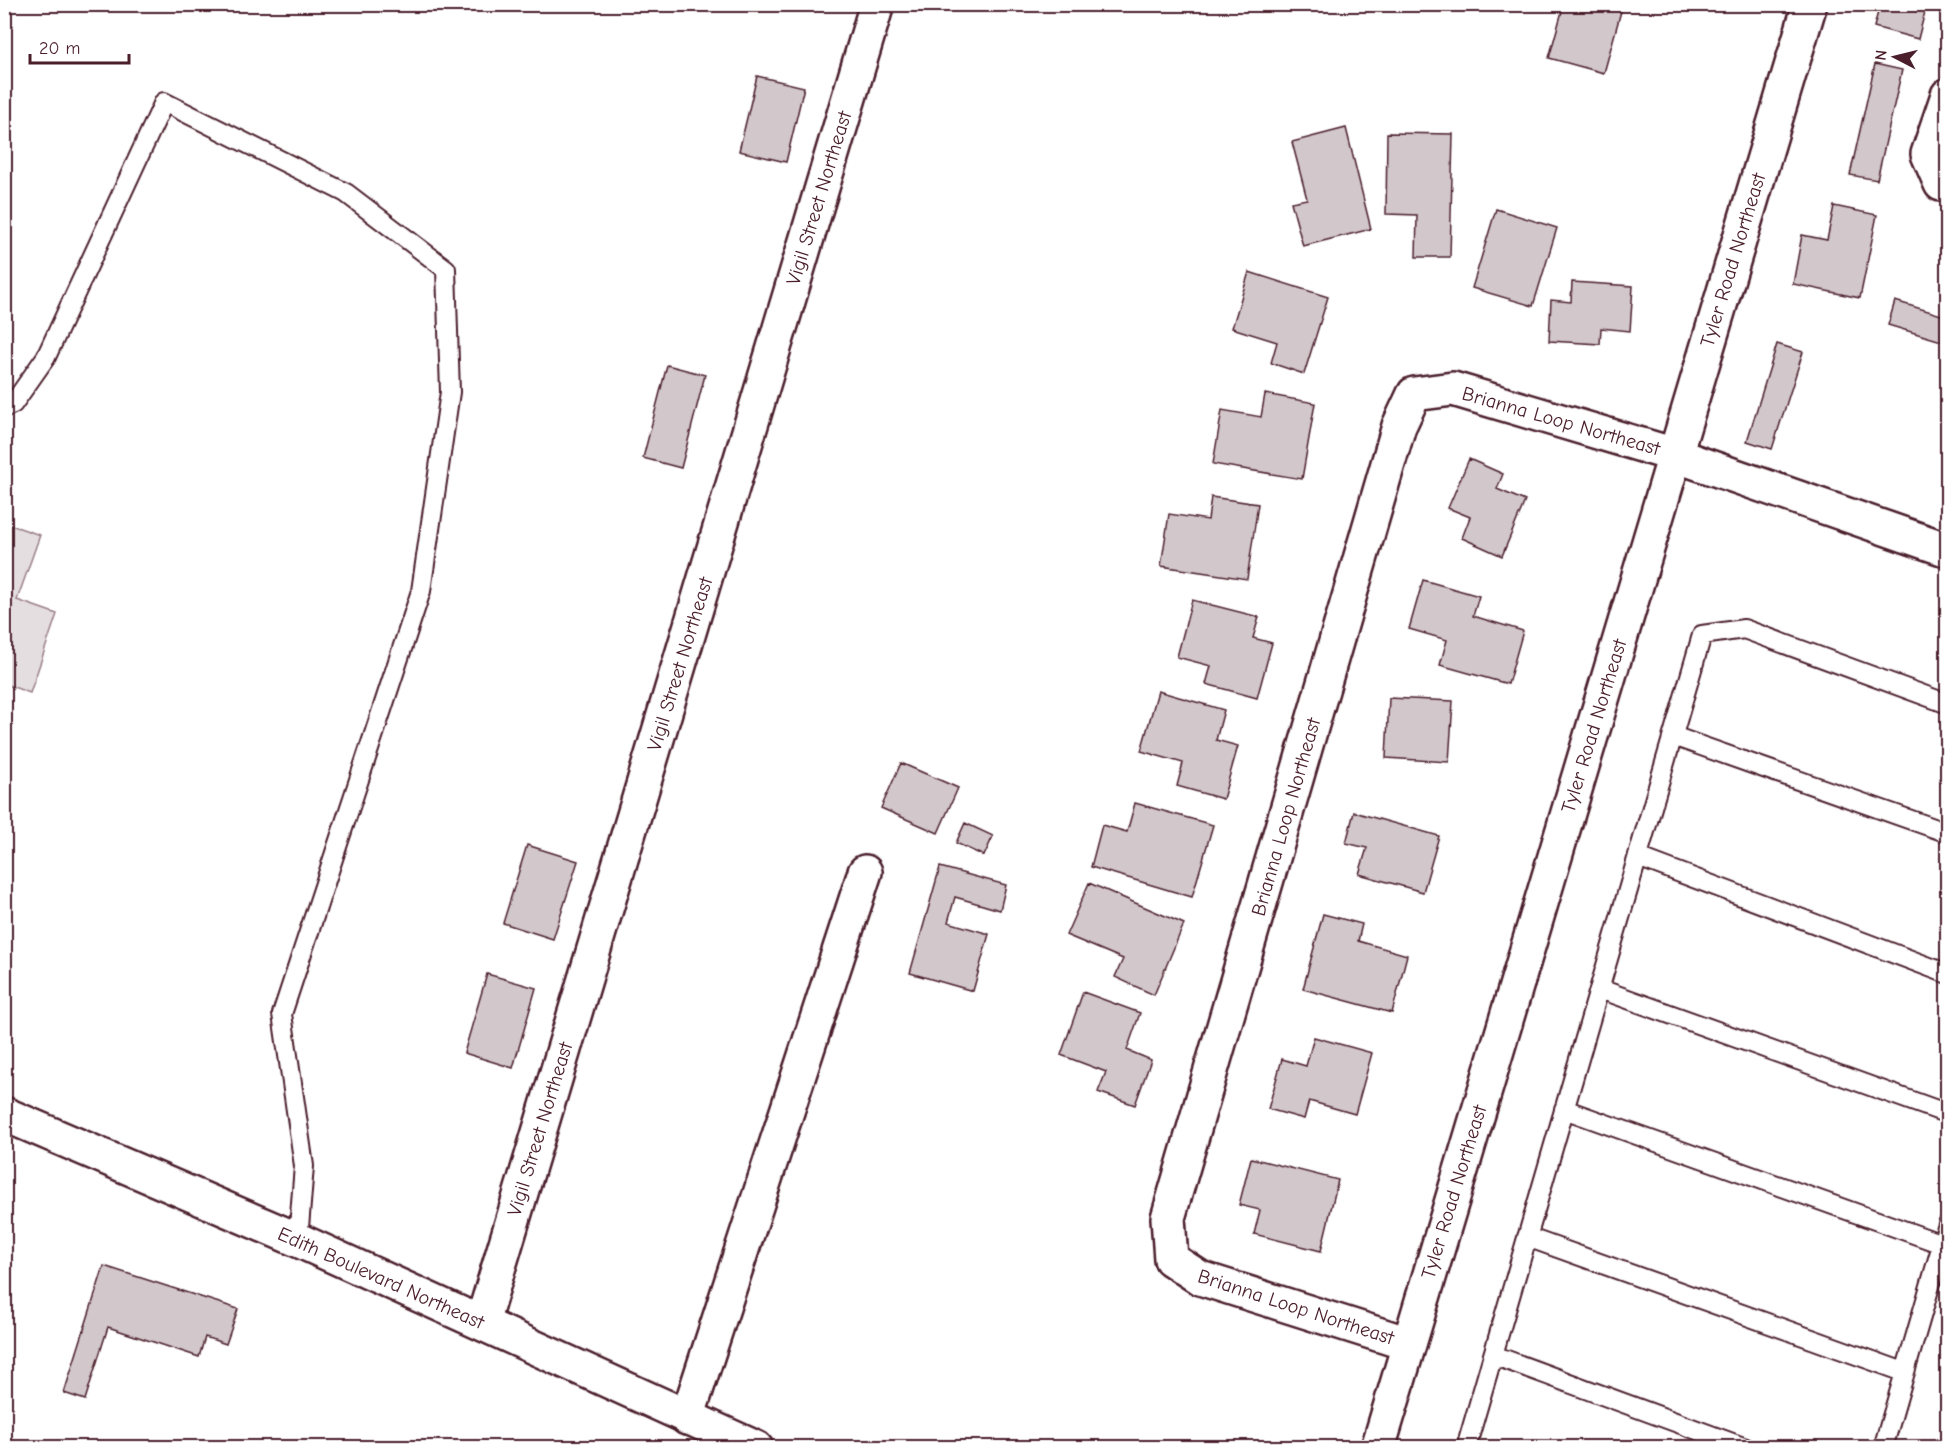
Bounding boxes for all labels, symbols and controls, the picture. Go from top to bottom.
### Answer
scale bar [30,27,129,65]
north arrow [1865,27,1925,87]
text: 20 m [39,38,80,59]
text: N [1872,49,1891,62]
street label: Vigil Street Northeast [782,107,857,288]
street label: Tyler Road Northeast [1696,169,1771,350]
street label: Brianna Loop Northeast [1459,382,1664,461]
street label: Vigil Street Northeast [643,573,718,754]
street label: Tyler Road Northeast [1557,635,1632,816]
street label: Brianna Loop Northeast [1247,714,1326,919]
street label: Vigil Street Northeast [503,1038,578,1219]
street label: Tyler Road Northeast [1417,1101,1492,1282]
street label: Edith Boulevard Northeast [274,1222,489,1334]
street label: Brianna Loop Northeast [1195,1264,1398,1350]

